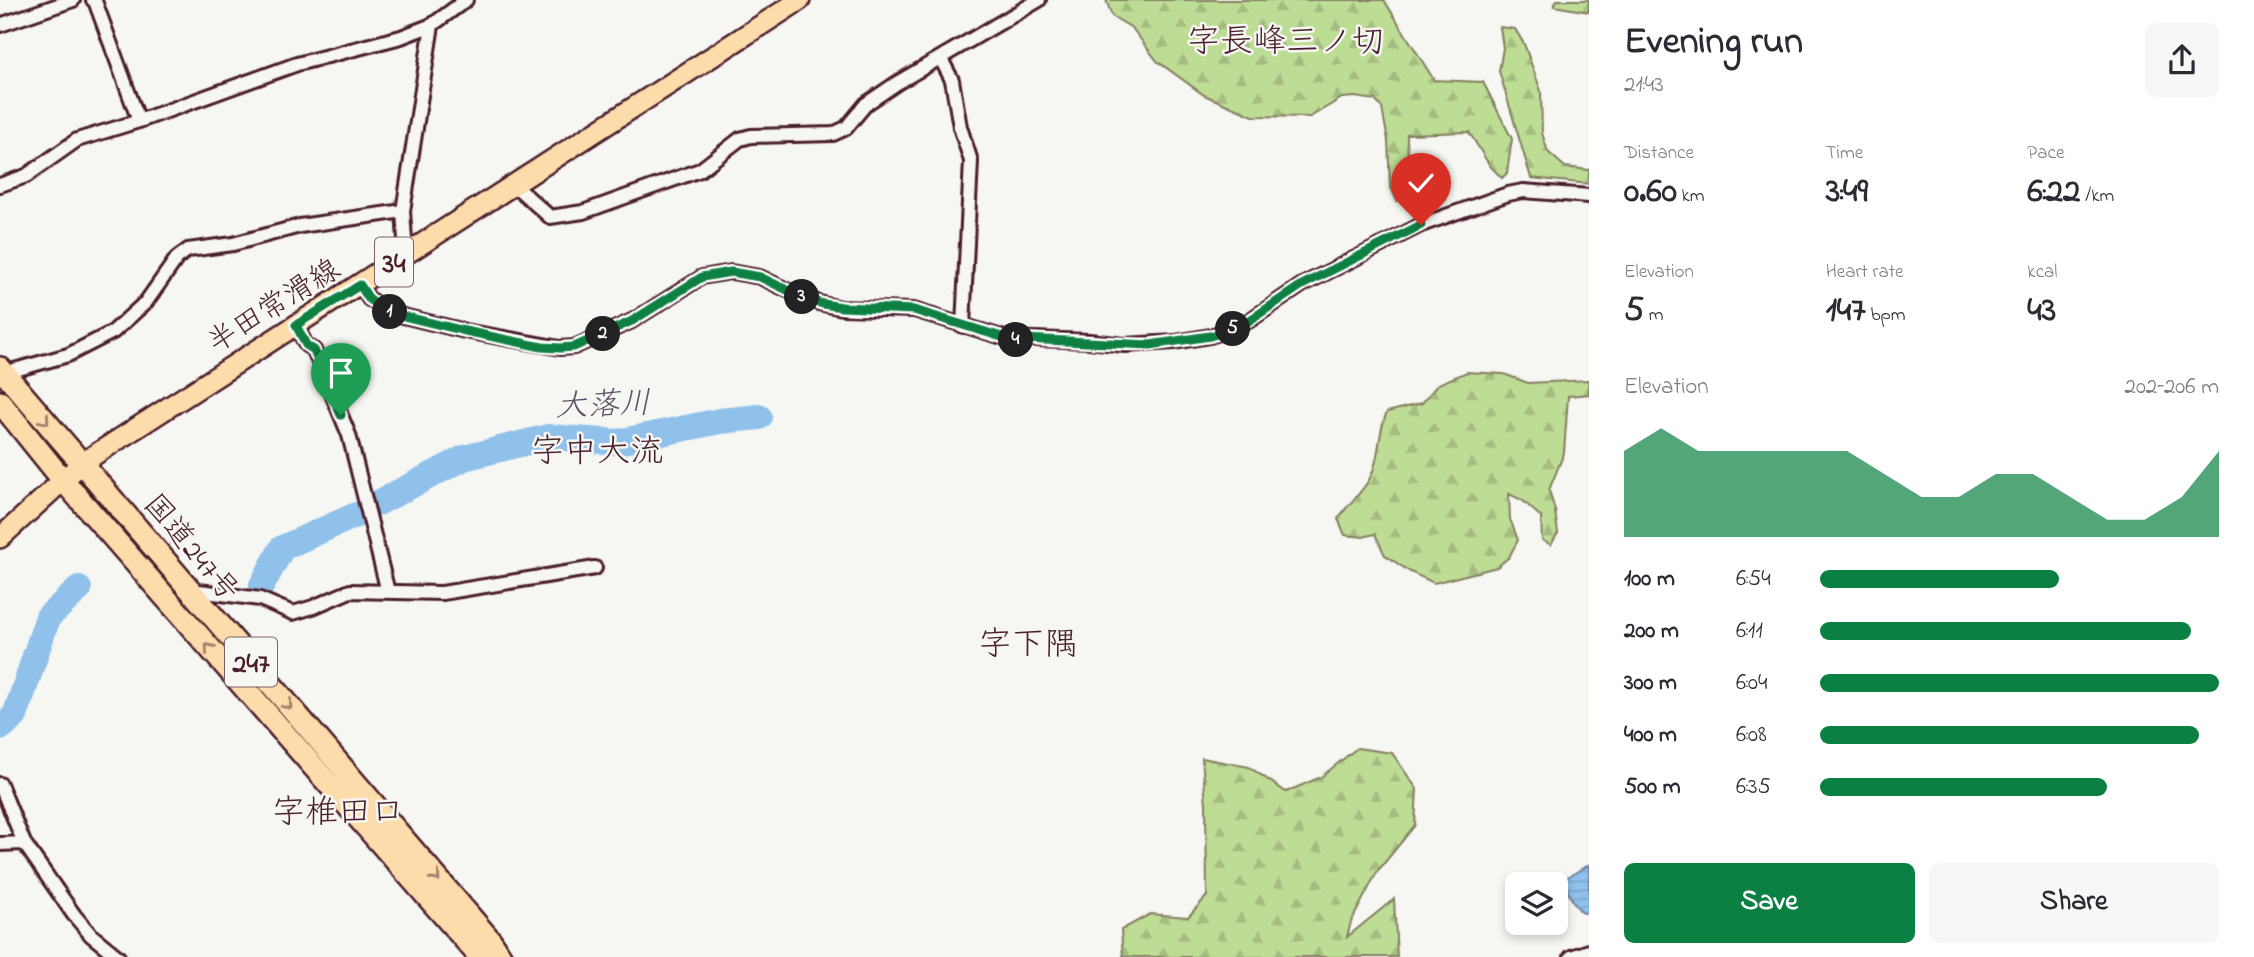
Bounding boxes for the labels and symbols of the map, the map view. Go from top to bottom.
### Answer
district label: 字長峰三ノ切 [1187,19,1385,67]
pin [1391,153,1451,225]
road number: 34 [375,238,413,286]
street label: 半田常滑線 [199,249,350,366]
pin: 3 [784,280,820,314]
pin: 1 [372,294,408,330]
pin: 5 [1216,312,1250,346]
pin: 2 [586,316,620,352]
pin: 4 [998,322,1034,358]
pin [311,343,371,415]
water label: 大落川 [554,381,652,432]
one-way arrow [37,412,49,425]
district label: 字中大流 [531,429,663,477]
street label: 国道247号 [131,485,248,613]
district label: 字下隅 [979,622,1078,670]
road number: 247 [225,638,277,686]
one-way arrow [205,643,217,656]
one-way arrow [280,697,292,710]
district label: 字椎田口 [272,790,404,838]
one-way arrow [428,869,440,882]

